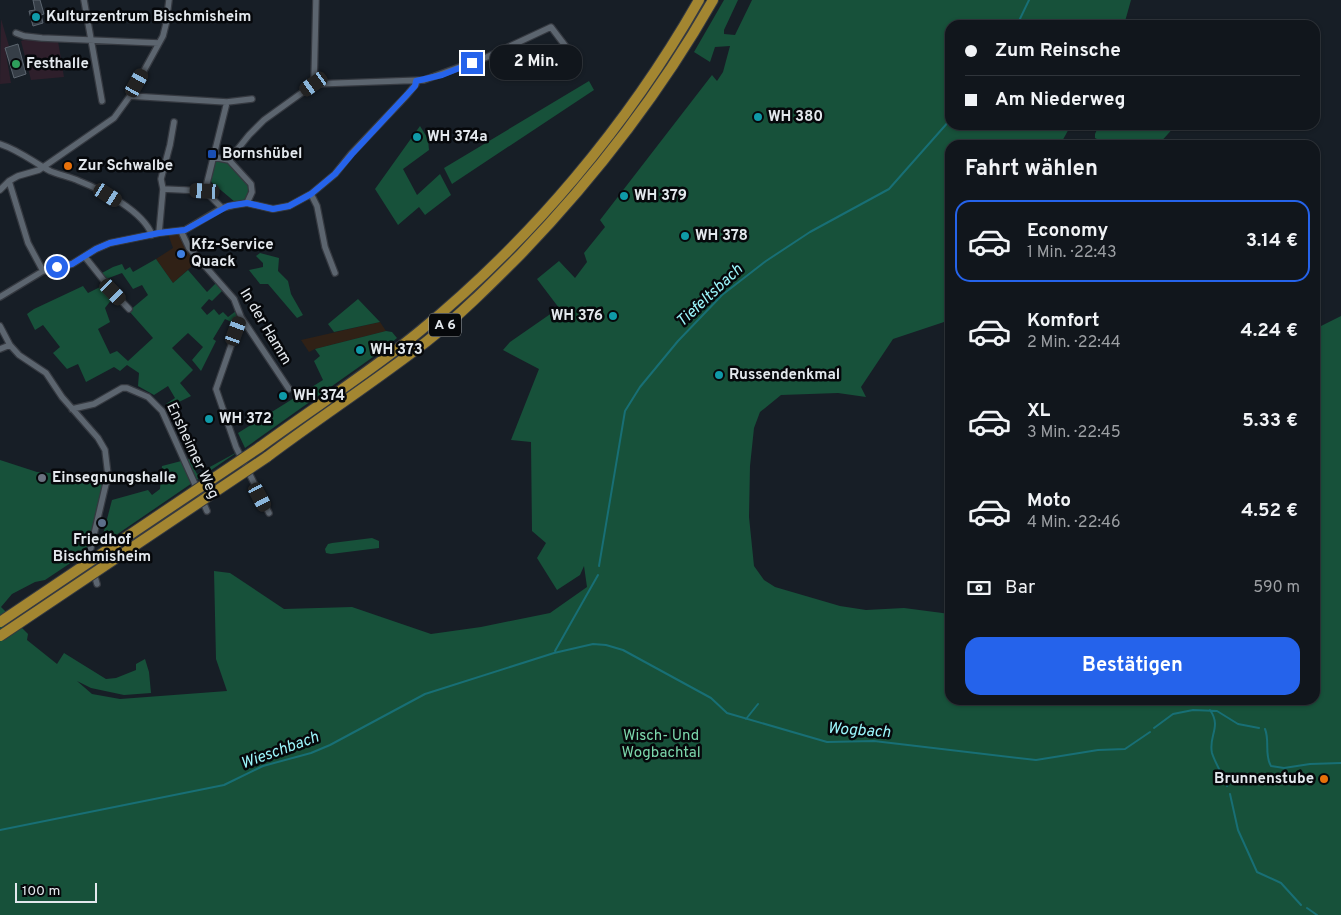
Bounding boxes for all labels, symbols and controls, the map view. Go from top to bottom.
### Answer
place label: Kulturzentrum Bischmisheim [46,8,251,27]
marker: Kulturzentrum Bischmisheim [30,11,42,23]
text: Zum Reinsche [995,39,1121,63]
callout: 2 Min. [490,46,582,80]
route end [461,52,483,74]
text: 2 Min. [514,52,558,72]
place label: Festhalle [26,55,89,74]
marker: Festhalle [10,58,22,70]
car [123,66,150,100]
car [297,69,330,99]
text: Am Niederweg [995,88,1126,112]
place label: WH 380 [768,108,823,127]
marker: WH 380 [752,111,764,123]
place label: WH 374a [427,128,488,147]
marker: WH 374a [411,131,423,143]
place label: Bornshübel [222,145,302,164]
marker: Bornshübel [206,148,218,160]
text: Fahrt wählen [965,156,1098,183]
place label: Zur Schwalbe [78,157,173,176]
marker: Zur Schwalbe [62,160,74,172]
car [91,181,124,209]
car [189,183,220,199]
place label: WH 379 [634,187,687,206]
marker: WH 379 [618,190,630,202]
icon: car [967,219,1012,264]
text: Economy [1027,219,1108,243]
place label: WH 378 [695,227,748,246]
text: 3.14 € [1246,229,1298,253]
marker: WH 378 [679,230,691,242]
place label: Kfz-Service Quack [191,236,274,272]
text: 1 Min. · 22:43 [1027,243,1117,263]
marker: Kfz-Service Quack [175,248,187,260]
route start [46,256,68,278]
water label: Tiefeltsbach [672,260,748,332]
car [97,276,128,308]
street label: In der Hamm [235,285,295,369]
place label: WH 376 [551,307,603,326]
icon: car [967,309,1012,354]
text: Komfort [1027,309,1099,333]
marker: WH 376 [607,310,619,322]
car [223,314,248,348]
road number: A 6 [429,314,461,336]
text: 4.24 € [1241,319,1298,343]
text: 2 Min. · 22:44 [1027,333,1121,353]
place label: WH 373 [370,341,423,360]
marker: WH 373 [354,344,366,356]
place label: Russendenkmal [729,366,840,385]
marker: Russendenkmal [713,369,725,381]
place label: WH 374 [293,387,345,406]
marker: WH 374 [277,390,289,402]
icon: car [967,399,1012,444]
text: XL [1027,399,1050,423]
street label: Ensheimer Weg [161,400,223,502]
text: 5.33 € [1242,409,1298,433]
place label: WH 372 [219,410,272,429]
marker: WH 372 [203,413,215,425]
text: 3 Min. · 22:45 [1027,423,1121,443]
place label: Einsegnungshalle [52,469,176,488]
marker: Einsegnungshalle [36,472,48,484]
car [246,480,273,514]
icon: car [967,489,1012,534]
text: Moto [1027,489,1071,513]
text: 4.52 € [1241,499,1298,523]
text: 4 Min. · 22:46 [1027,513,1121,533]
marker: Friedhof Bischmisheim [96,517,108,529]
place label: Friedhof Bischmisheim [53,531,151,567]
icon: cash [965,574,993,602]
text: Bar [1005,576,1035,600]
text: 590 m [1253,578,1300,598]
button: Bestätigen [965,637,1300,695]
water label: Wogbach [827,719,892,743]
park label: Wisch- Und Wogbachtal [621,727,701,763]
water label: Wieschbach [238,728,322,774]
place label: Brunnenstube [1214,770,1314,789]
marker: Brunnenstube [1318,773,1330,785]
scale bar [15,880,98,903]
text: 100 m [22,883,60,900]

